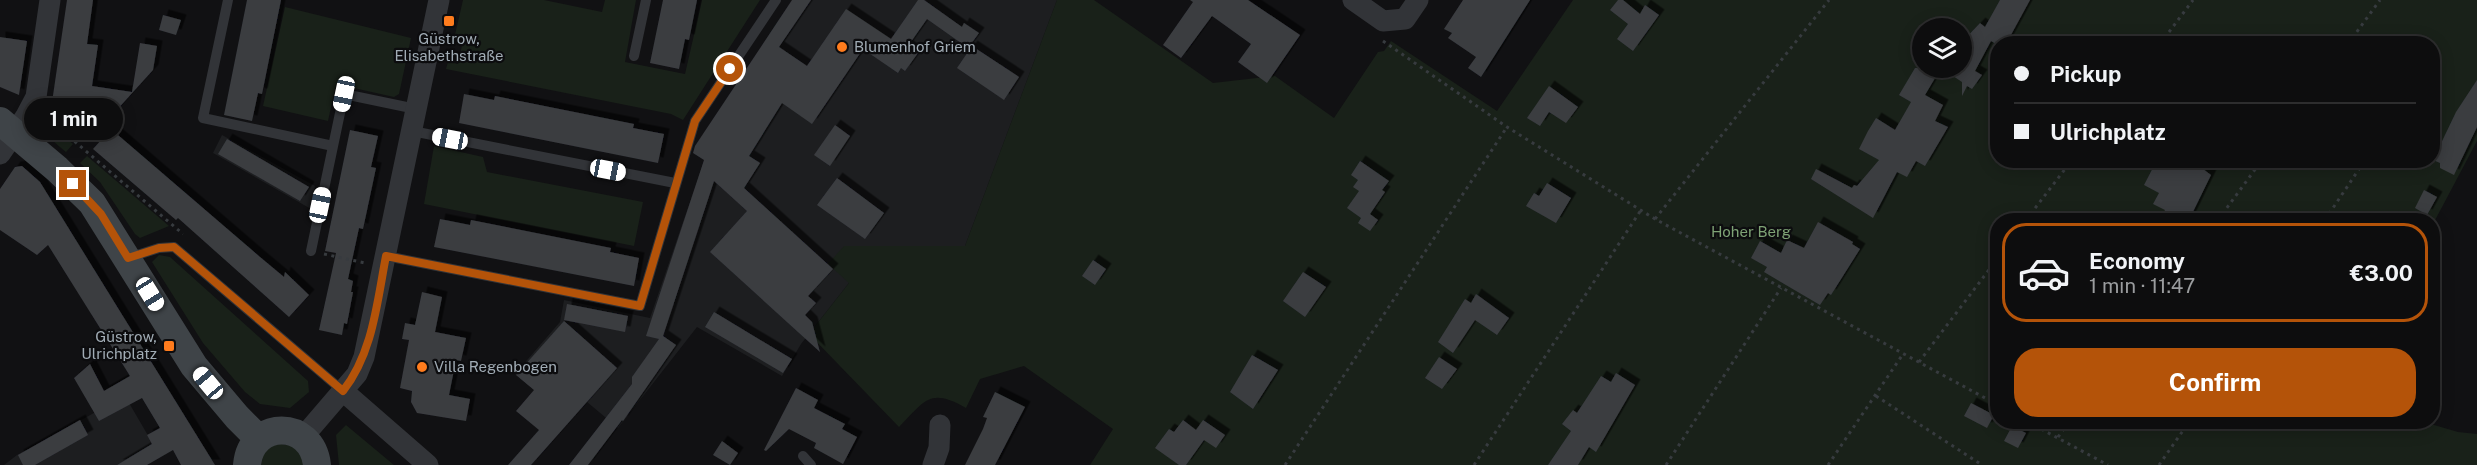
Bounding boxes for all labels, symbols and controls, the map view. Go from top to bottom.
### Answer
marker: Güstrow, Elisabethstraße [442,14,456,28]
map controls [1912,18,1972,78]
button: layers [1912,18,1972,78]
place label: Güstrow, Elisabethstraße [394,30,504,64]
place label: Blumenhof Griem [854,38,976,55]
marker: Blumenhof Griem [835,40,849,54]
route start [716,55,743,82]
text: Pickup [2050,61,2121,87]
car [331,75,357,113]
callout: 1 min [23,97,122,139]
text: 1 min [49,107,98,131]
text: Ulrichplatz [2050,119,2166,145]
car [431,127,469,151]
car [589,158,627,182]
route end [59,170,86,197]
car [307,186,333,224]
park label: Hoher Berg [1711,223,1791,240]
icon: car [2017,246,2071,300]
text: Economy [2089,248,2185,274]
text: €3.00 [2350,260,2413,286]
car [133,274,167,314]
text: 1 min · 11:47 [2089,274,2195,298]
place label: Güstrow, Ulrichplatz [81,328,157,362]
marker: Güstrow, Ulrichplatz [162,339,176,353]
button: Confirm [2014,348,2416,417]
place label: Villa Regenbogen [434,358,557,375]
marker: Villa Regenbogen [415,360,429,374]
car [190,363,226,403]

